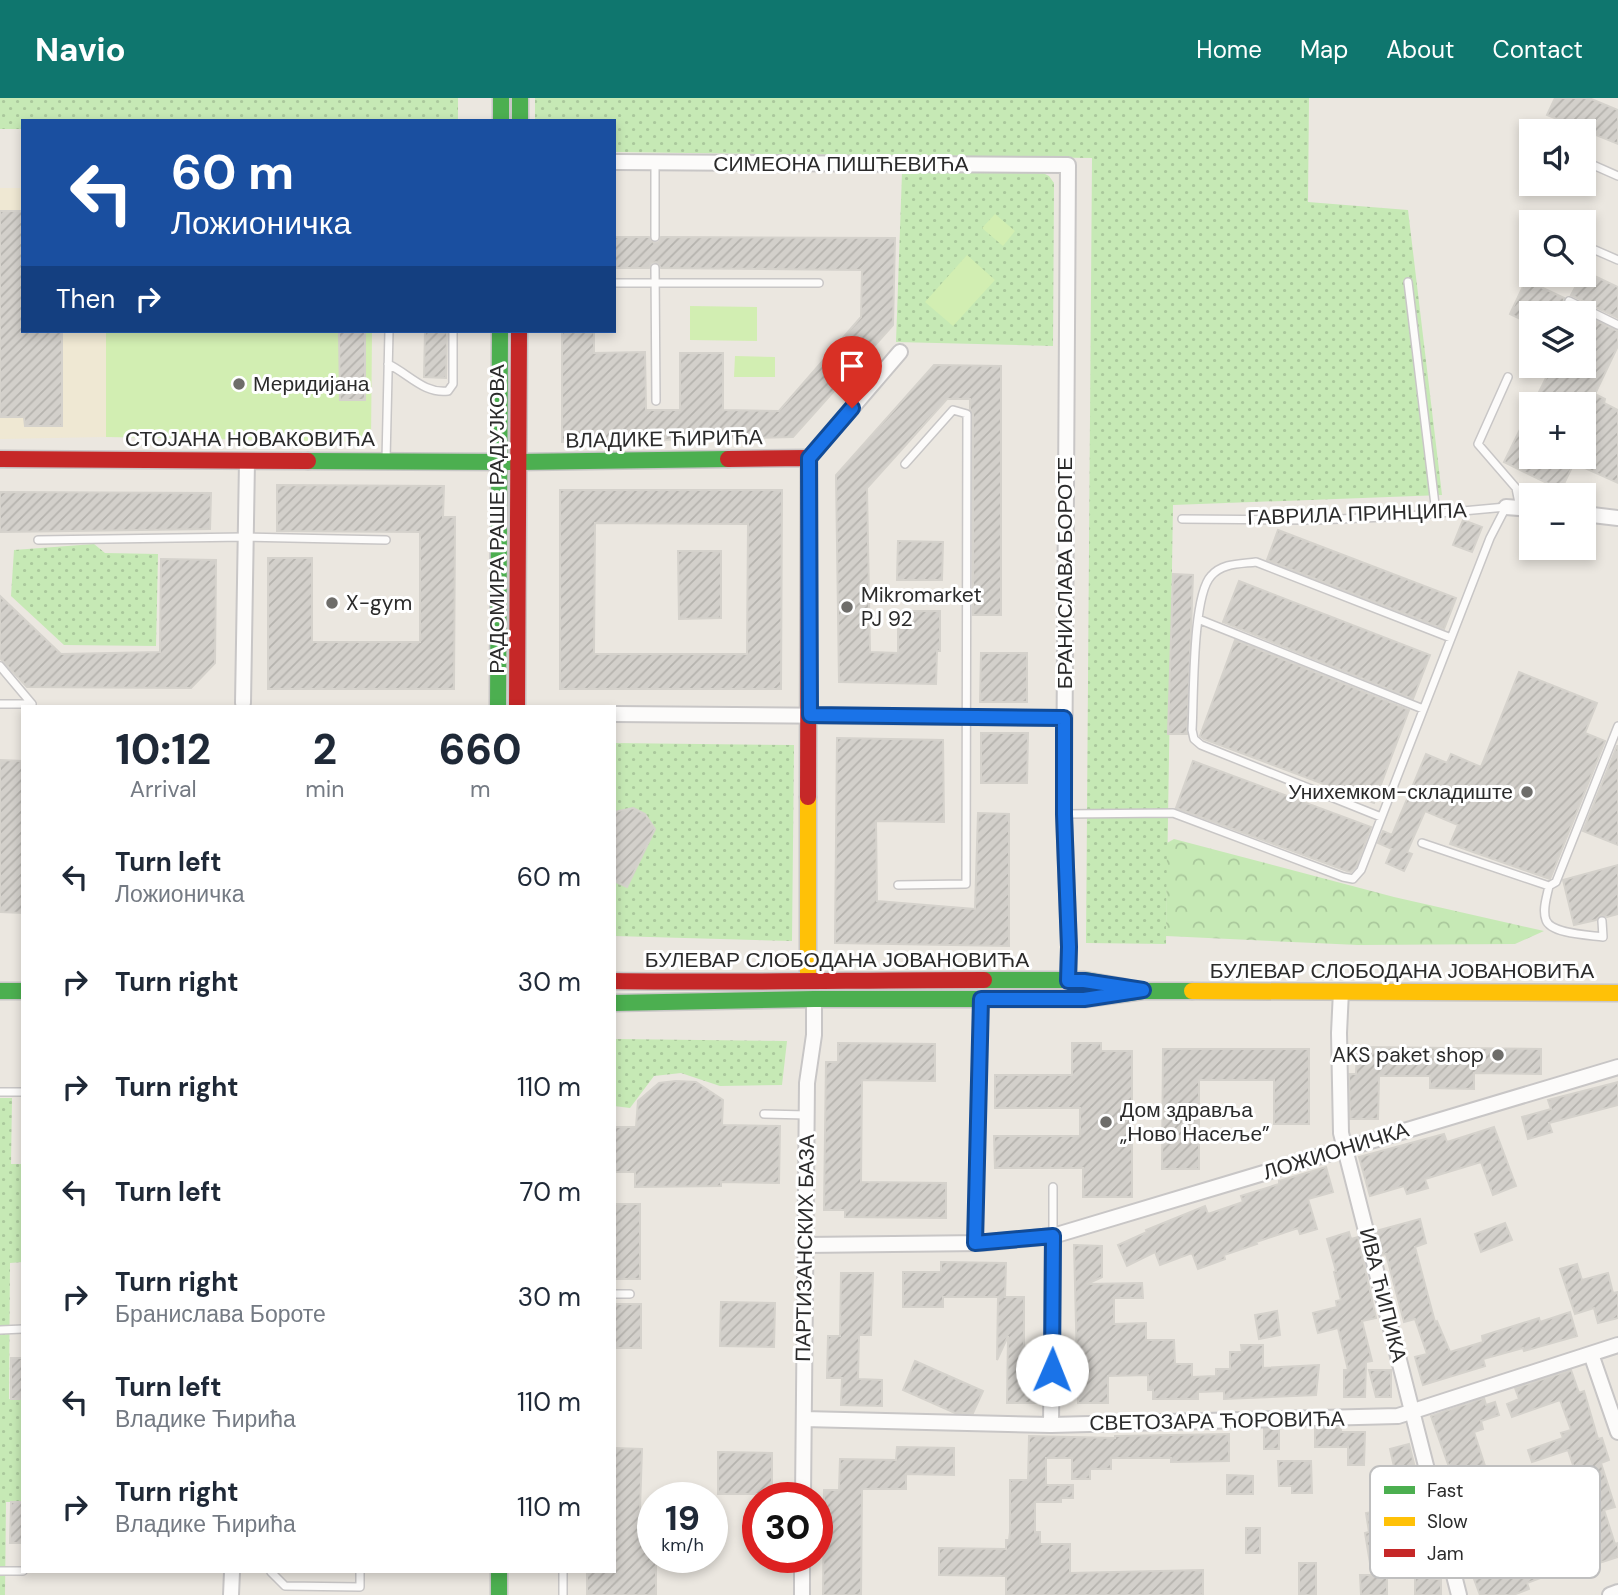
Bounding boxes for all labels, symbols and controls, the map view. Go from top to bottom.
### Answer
text: Navio [35,28,126,71]
text: Home [1196,34,1262,65]
text: Map [1300,34,1348,65]
text: About [1386,34,1455,65]
text: Contact [1493,34,1583,65]
map controls [1519,119,1596,560]
button: sound [1519,119,1596,196]
text: 60 m [171,140,294,204]
icon: left [56,147,147,238]
street label: СИМЕОНА ПИШЋЕВИЋА [713,150,969,178]
text: Ложионичка [171,202,351,244]
button: search [1519,210,1596,287]
icon: right [129,280,167,318]
text: Then [56,282,115,316]
button: layers [1519,301,1596,378]
pin [822,336,882,408]
icon: arrive [833,347,871,385]
street label: РАДОМИРА РАШЕ РАДУЈКОВА [483,364,511,674]
place label: Меридијана [253,370,370,398]
marker: Меридијана [231,376,247,392]
button: + [1519,392,1596,469]
street label: ВЛАДИКЕ ЋИРИЋА [565,423,763,455]
street label: СТОЈАНА НОВАКОВИЋА [125,425,375,453]
street label: БРАНИСЛАВА БОРОТЕ [1051,457,1079,689]
button: − [1519,483,1596,560]
street label: ГАВРИЛА ПРИНЦИПА [1247,496,1467,532]
place label: Mikromarket PJ 92 [861,581,982,633]
place label: X-gym [346,589,412,617]
marker: X-gym [324,595,340,611]
marker: Mikromarket PJ 92 [839,599,855,615]
text: 10:12 [115,722,211,777]
text: 2 [313,722,337,777]
text: 660 [439,722,522,777]
text: Arrival [130,774,197,804]
text: min [305,774,345,804]
text: m [470,774,490,804]
place label: Унихемком-складиште [1288,778,1513,806]
marker: Унихемком-складиште [1519,784,1535,800]
text: Turn left [115,845,222,879]
icon: left [56,858,94,896]
text: 60 m [517,860,581,894]
text: Ложионичка [115,879,245,909]
street label: БУЛЕВАР СЛОБОДАНА ЈОВАНОВИЋА [645,946,1029,974]
street label: БУЛЕВАР СЛОБОДАНА ЈОВАНОВИЋА [1210,957,1594,985]
icon: right [56,963,94,1001]
text: Turn right [115,965,239,999]
text: 30 m [518,965,581,999]
place label: AKS paket shop [1332,1041,1484,1069]
marker: AKS paket shop [1490,1047,1506,1063]
icon: right [56,1068,94,1106]
text: Turn right [115,1070,239,1104]
text: 110 m [517,1070,581,1104]
place label: Дом здравља „Ново Насеље” [1120,1096,1270,1148]
marker: Дом здравља „Ново Насеље” [1098,1114,1114,1130]
street label: ЛОЖИОНИЧКА [1260,1116,1412,1186]
street label: ПАРТИЗАНСКИХ БАЗА [789,1134,821,1362]
icon: left [56,1173,94,1211]
text: Turn left [115,1175,222,1209]
text: 70 m [520,1175,581,1209]
street label: ИВА ЋИПИКА [1353,1225,1413,1365]
text: Turn right [115,1265,239,1299]
icon: right [56,1278,94,1316]
text: 30 m [518,1280,581,1314]
text: Бранислава Бороте [115,1299,326,1329]
position arrow [1015,1333,1089,1407]
text: Turn left [115,1370,222,1404]
icon: left [56,1383,94,1421]
text: 110 m [517,1385,581,1419]
text: Владике Ћирића [115,1404,296,1434]
street label: СВЕТОЗАРА ЋОРОВИЋА [1089,1405,1345,1437]
legend [1370,1466,1600,1578]
text: Turn right [115,1475,239,1509]
text: Fast [1427,1478,1463,1503]
speed limit sign: 30 [742,1482,833,1573]
icon: right [56,1488,94,1526]
text: 110 m [517,1490,581,1524]
text: 19 [665,1495,700,1541]
text: Владике Ћирића [115,1509,296,1539]
text: Slow [1427,1509,1468,1534]
text: km/h [661,1533,704,1557]
text: Jam [1427,1541,1464,1566]

